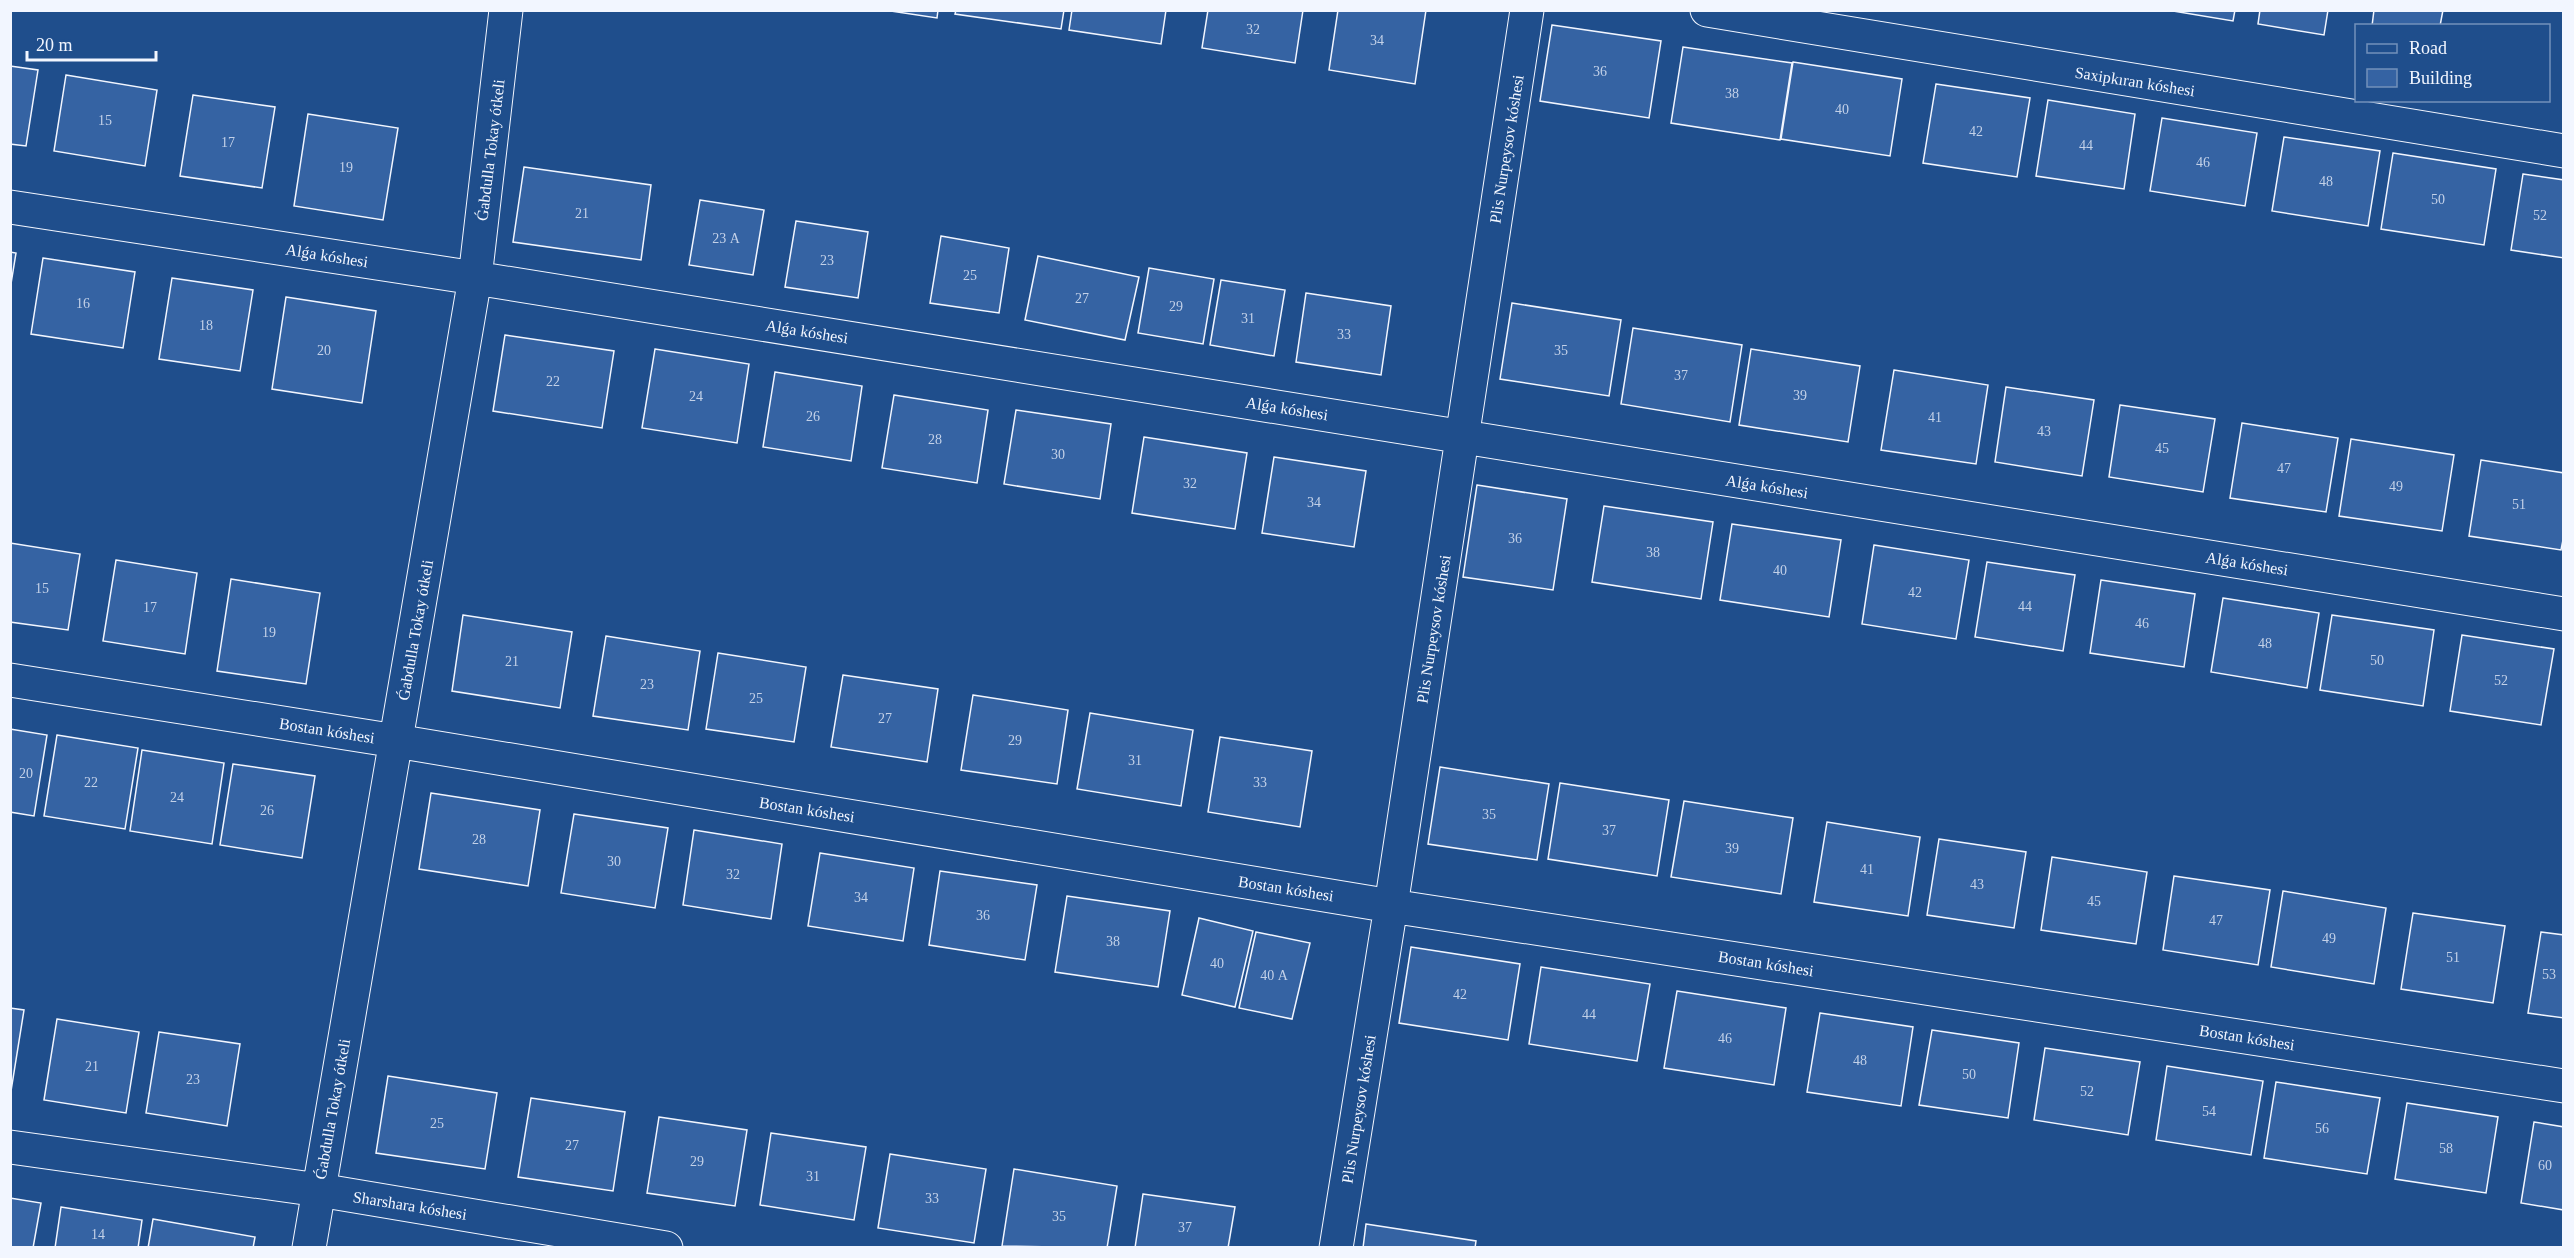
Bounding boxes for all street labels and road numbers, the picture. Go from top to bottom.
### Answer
street label: Saxipkıran kóshesi [2074,64,2197,100]
street label: Plis Nurpeysov kóshesi [1486,73,1528,225]
street label: Ǵabdulla Tokay ótkeli [472,78,509,222]
street label: Alǵa kóshesi [284,241,370,271]
street label: Alǵa kóshesi [764,317,850,347]
street label: Alǵa kóshesi [1244,394,1330,424]
street label: Alǵa kóshesi [1724,472,1810,502]
street label: Alǵa kóshesi [2204,549,2290,579]
street label: Plis Nurpeysov kóshesi [1413,553,1455,705]
street label: Ǵabdulla Tokay ótkeli [394,558,437,702]
street label: Bostan kóshesi [278,715,376,747]
street label: Bostan kóshesi [758,794,856,826]
street label: Bostan kóshesi [1237,873,1335,905]
street label: Bostan kóshesi [1717,948,1815,980]
street label: Bostan kóshesi [2198,1022,2296,1054]
street label: Plis Nurpeysov kóshesi [1338,1033,1380,1185]
street label: Ǵabdulla Tokay ótkeli [311,1037,354,1181]
street label: Sharshara kóshesi [352,1188,469,1223]

